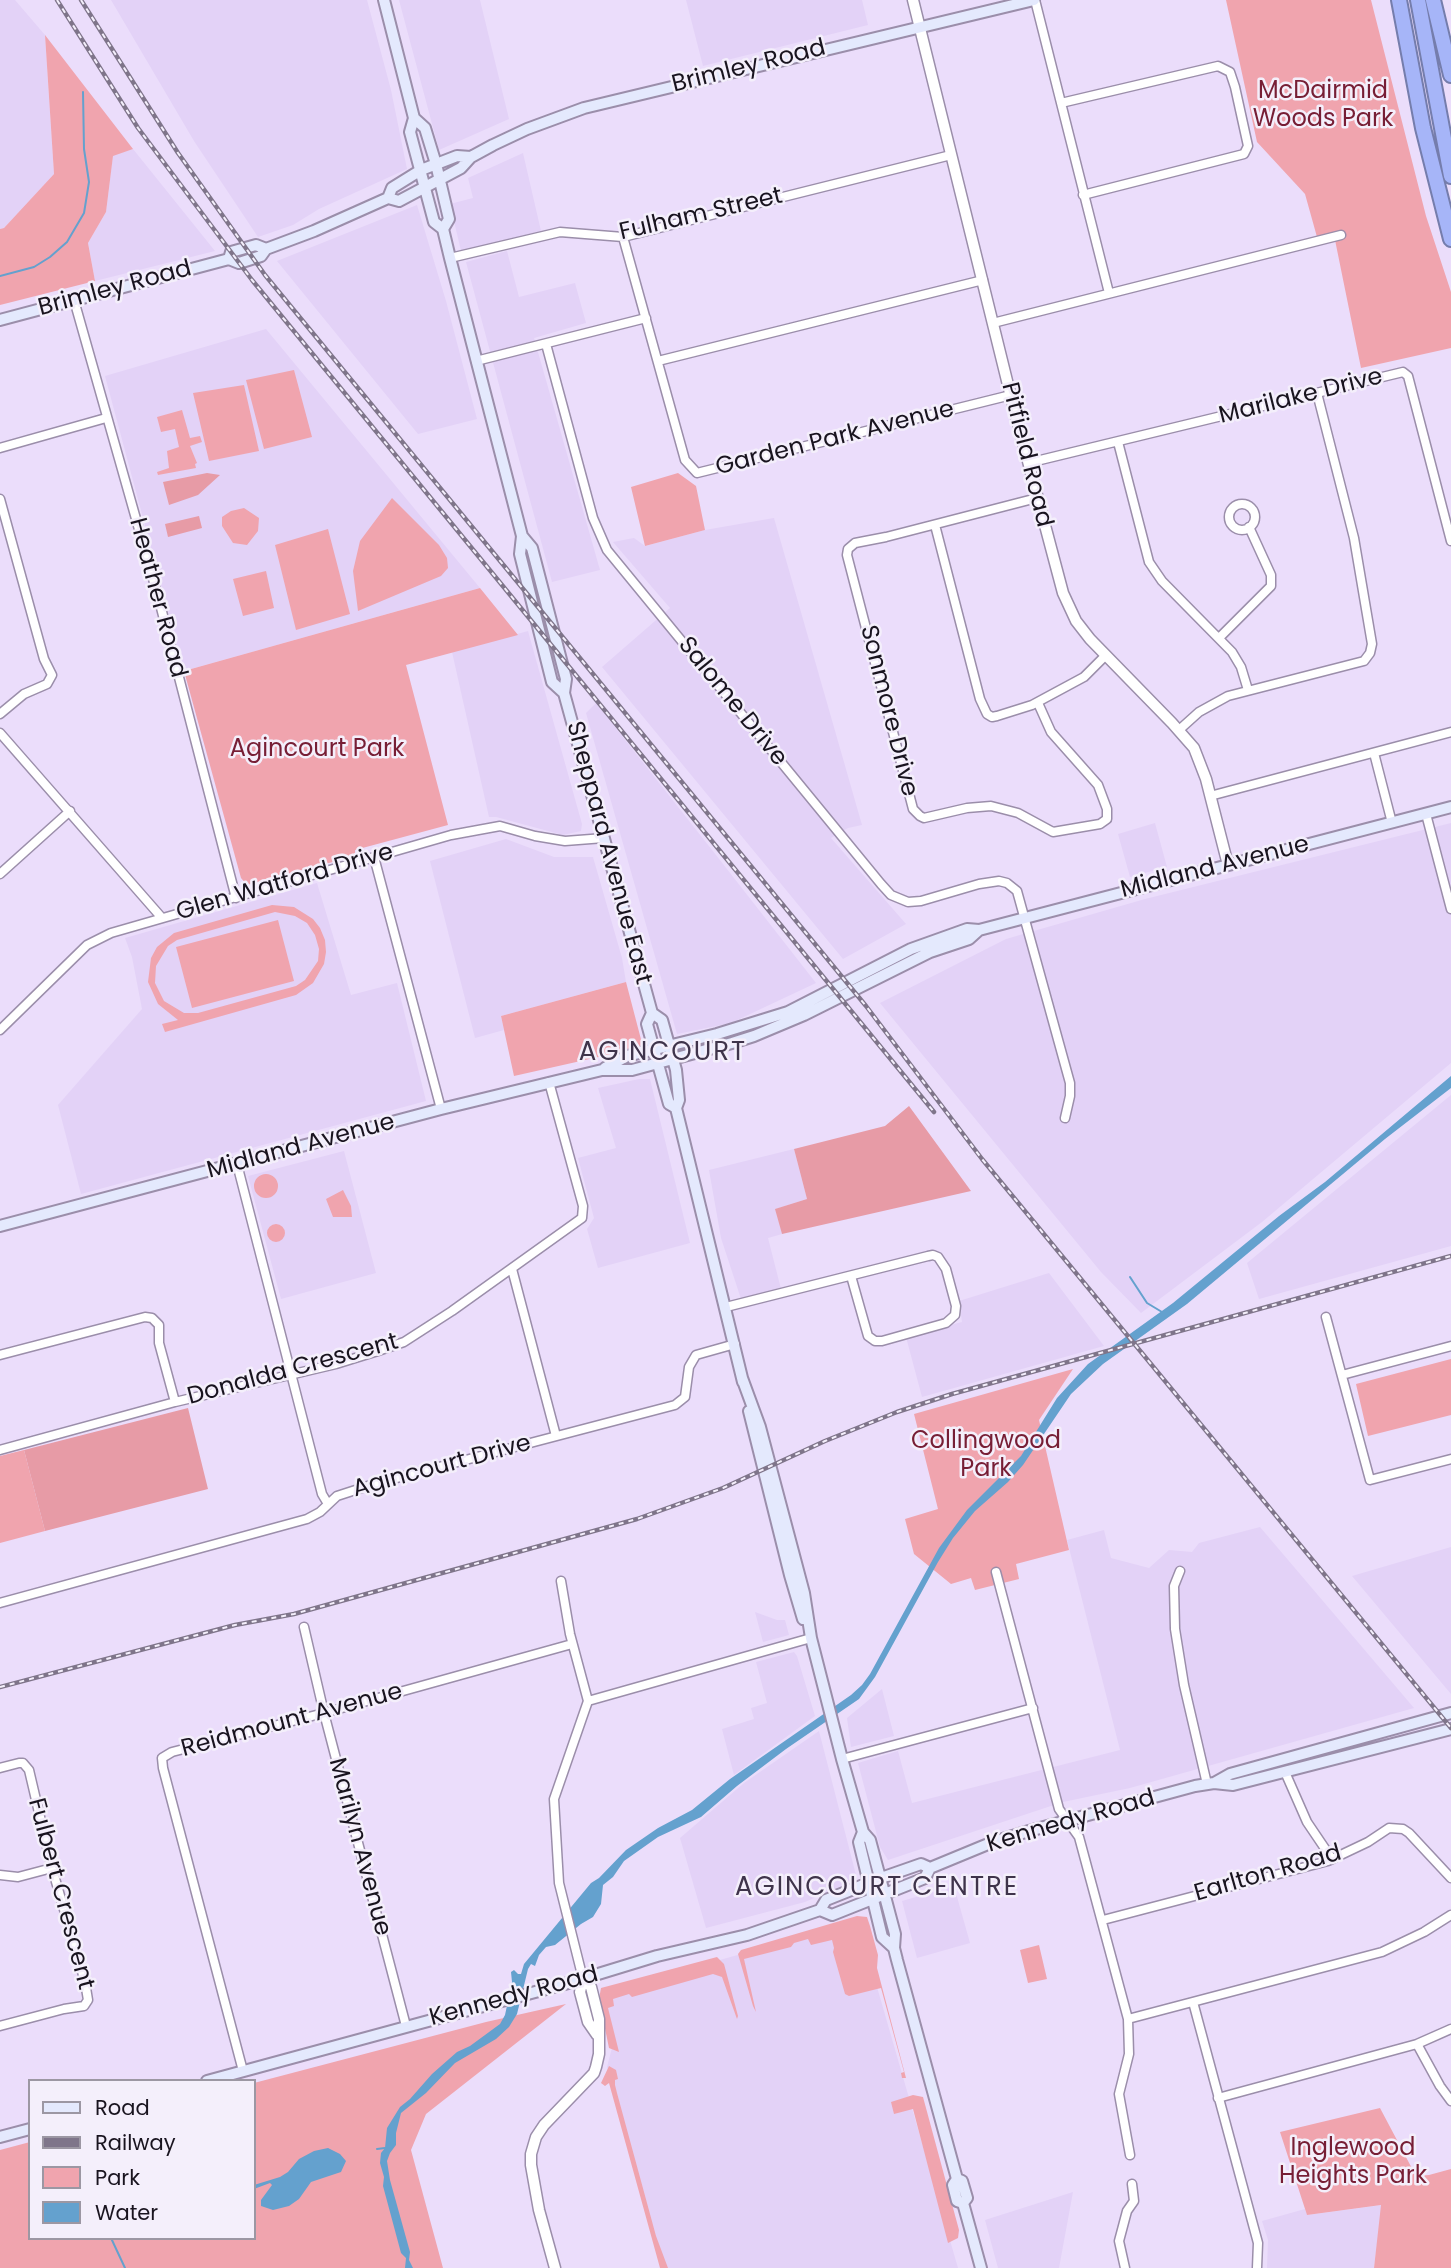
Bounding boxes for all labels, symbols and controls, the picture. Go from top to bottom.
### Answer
street label: Brimley Road [669,34,829,100]
park label: McDairmid Woods Park [1253,78,1393,134]
street label: Fulham Street [617,182,785,248]
street label: Brimley Road [35,255,195,323]
street label: Marilake Drive [1216,363,1386,431]
street label: Pitfield Road [994,380,1058,530]
street label: Garden Park Avenue [713,395,957,483]
street label: Heather Road [122,515,192,681]
street label: Sonmore Drive [853,622,923,800]
street label: Salome Drive [671,632,793,772]
street label: Sheppard Avenue East [559,718,657,988]
park label: Agincourt Park [230,736,404,764]
street label: Midland Avenue [1118,831,1312,905]
street label: Glen Watford Drive [173,838,397,928]
district label: AGINCOURT [580,1037,746,1069]
street label: Midland Avenue [204,1108,398,1186]
street label: Donalda Crescent [184,1328,402,1412]
park label: Collingwood Park [911,1428,1061,1484]
street label: Agincourt Drive [350,1429,534,1505]
street label: Reidmount Avenue [178,1678,406,1764]
street label: Marilyn Avenue [321,1755,397,1939]
street label: Kennedy Road [984,1784,1158,1860]
street label: Fulbert Crescent [21,1795,99,1993]
street label: Earlton Road [1191,1839,1345,1909]
district label: AGINCOURT CENTRE [737,1872,1017,1904]
street label: Kennedy Road [427,1961,601,2033]
legend [28,2079,256,2240]
text: Road [95,2093,150,2122]
text: Railway [95,2128,176,2157]
park label: Inglewood Heights Park [1279,2135,1427,2191]
text: Park [95,2163,140,2192]
text: Water [95,2198,158,2227]

